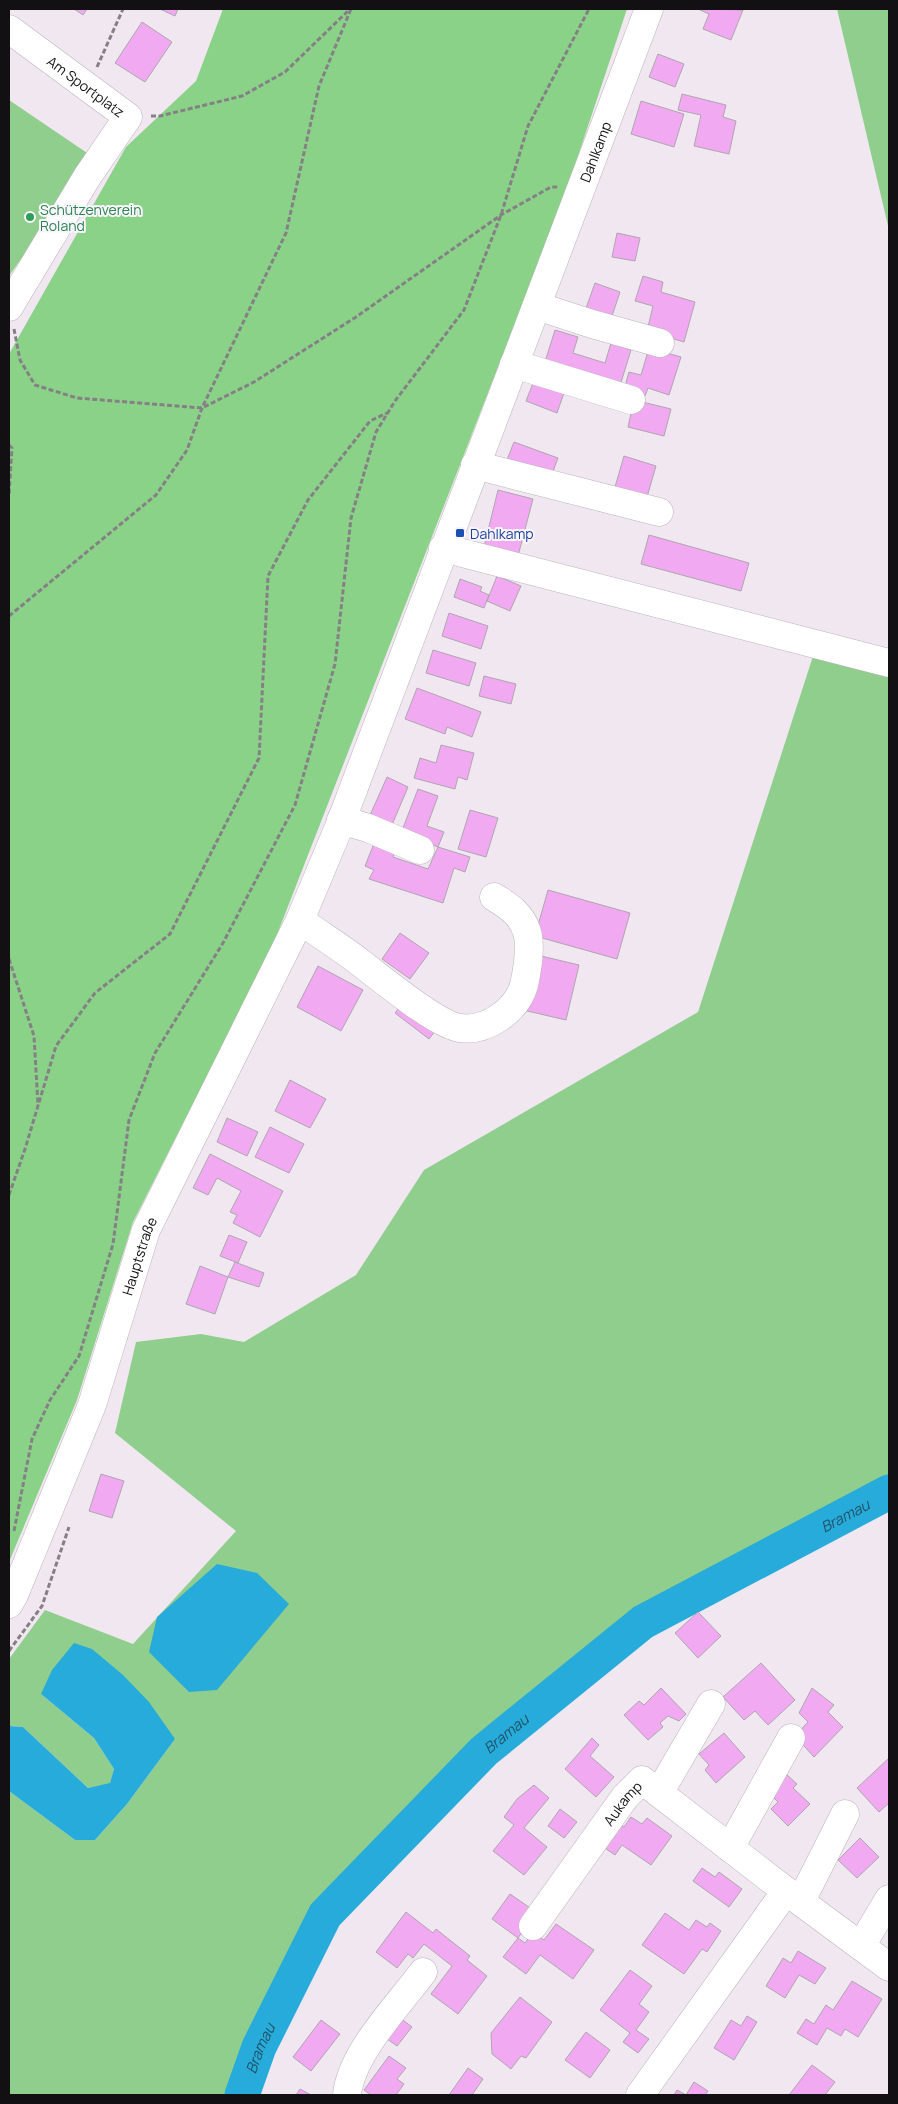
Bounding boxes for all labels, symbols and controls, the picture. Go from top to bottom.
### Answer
street label: Am Sportplatz [44,51,129,121]
street label: Dahlkamp [575,119,615,185]
place label: Schützenverein Roland [40,200,141,235]
marker: Schützenverein Roland [24,211,36,223]
place label: Dahlkamp [470,524,534,543]
marker: Dahlkamp [454,527,466,539]
street label: Hauptstraße [117,1213,161,1297]
water label: Bramau [817,1493,874,1537]
water label: Bramau [479,1708,534,1758]
street label: Aukamp [598,1776,646,1829]
water label: Bramau [240,2019,280,2076]

